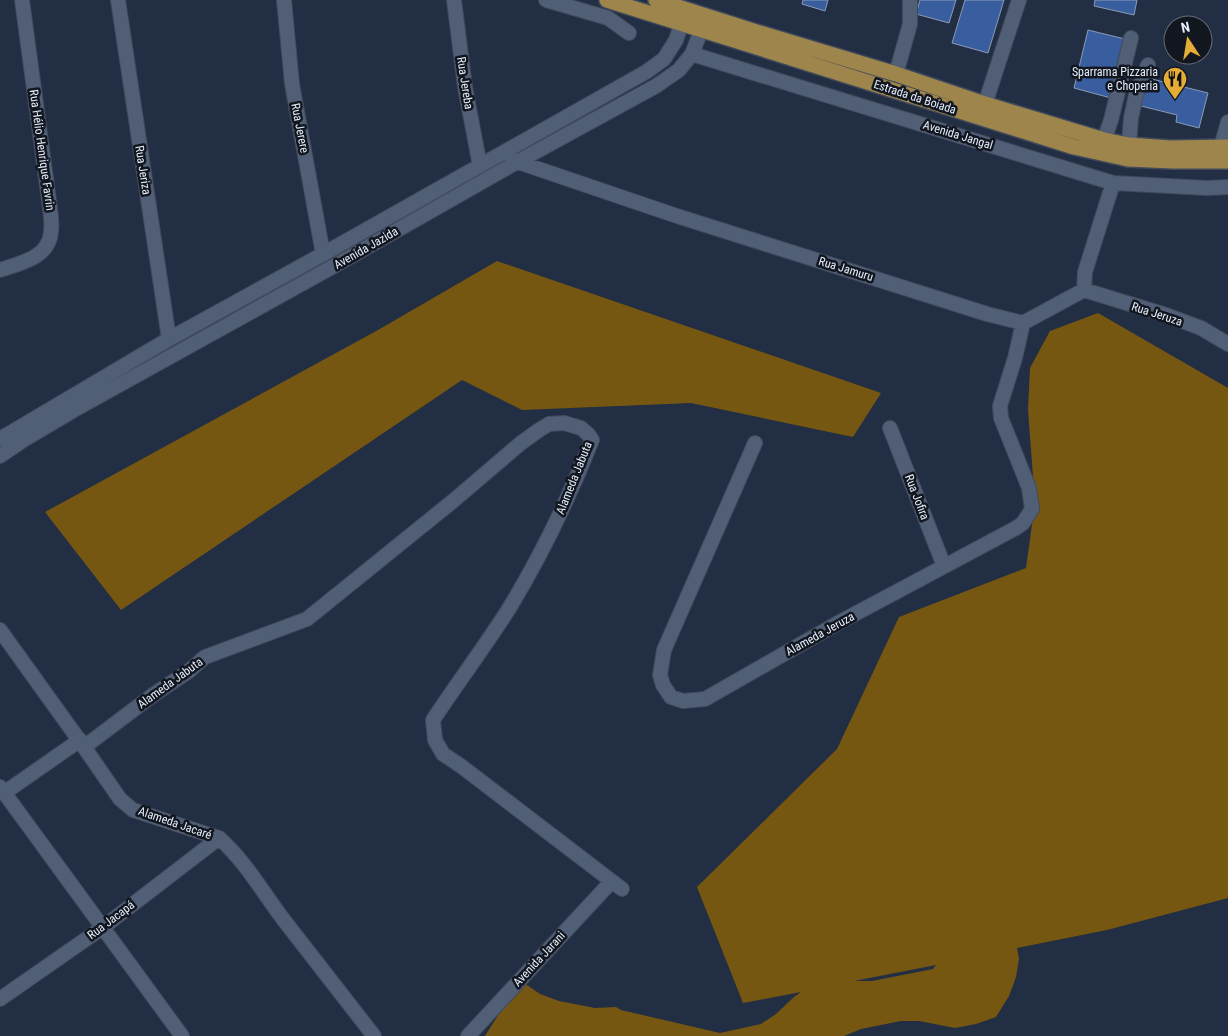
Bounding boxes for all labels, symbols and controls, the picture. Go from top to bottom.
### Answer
north arrow [1163,15,1213,65]
text: N [1179,19,1191,36]
street label: Rua Jereba [454,56,476,110]
place label: Sparrama Pizzaria e Choperia [1072,65,1158,93]
restaurant icon: Sparrama Pizzaria e Choperia [1162,66,1188,100]
street label: Estrada da Boiada [872,77,958,117]
street label: Rua Hélio Henrique Favrin [27,89,57,212]
street label: Rua Jerere [288,102,312,154]
street label: Avenida Jangal [921,118,995,152]
street label: Rua Jeriza [132,144,154,196]
street label: Avenida Jazida [331,224,401,272]
street label: Rua Jamuru [817,254,875,284]
street label: Rua Jeruza [1130,299,1184,329]
street label: Alameda Jabuta [553,439,595,516]
street label: Rua Jofira [902,472,932,522]
street label: Alameda Jeruza [783,609,857,659]
street label: Alameda Jabuta [135,655,206,711]
street label: Alameda Jacaré [137,804,214,842]
street label: Rua Jacapá [85,898,137,942]
street label: Avenida Jarani [510,929,568,989]

